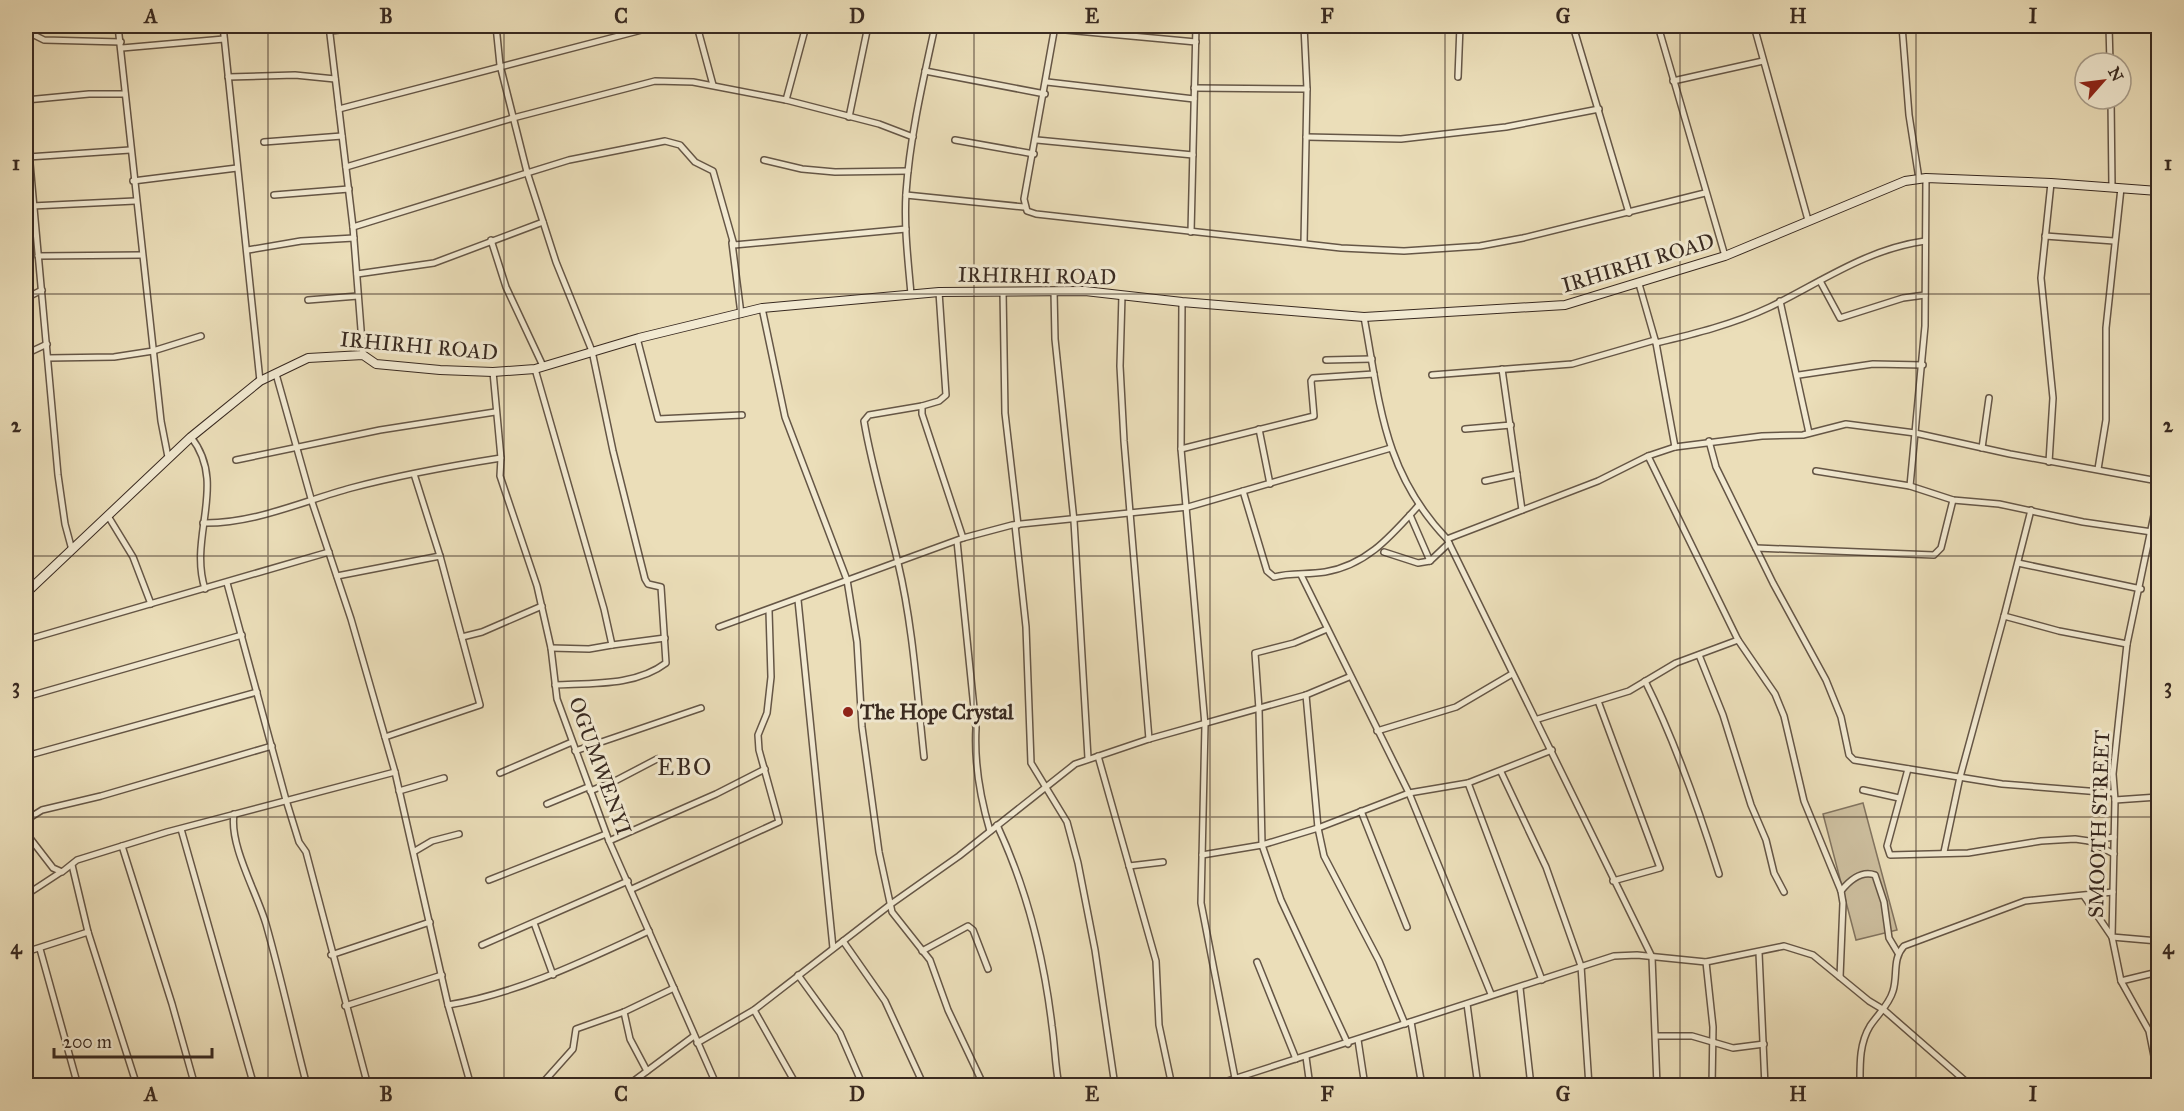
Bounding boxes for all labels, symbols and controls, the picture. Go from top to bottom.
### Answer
text: A [142,4,158,28]
text: B [379,4,393,28]
text: C [614,4,628,28]
text: D [849,4,865,28]
text: E [1085,4,1100,28]
text: F [1320,4,1334,28]
text: G [1556,4,1571,28]
text: H [1789,4,1807,28]
text: I [2029,4,2038,28]
north arrow [2073,51,2133,111]
text: N [2104,64,2128,85]
text: 1 [12,151,20,175]
text: 1 [2164,151,2172,175]
street label: IRHIRHI ROAD [1559,227,1717,299]
street label: IRHIRHI ROAD [958,262,1116,290]
street label: IRHIRHI ROAD [339,326,499,366]
text: 2 [11,413,22,437]
text: 2 [2163,413,2174,437]
text: 3 [12,674,20,699]
text: 3 [2164,674,2172,699]
street label: OGUMWENYI [563,693,637,839]
place label: The Hope Crystal [859,699,1015,725]
marker: The Hope Crystal [841,705,855,719]
street label: SMOOTH STREET [2083,729,2115,919]
district label: EBO [657,752,713,782]
text: 4 [10,935,22,960]
text: 4 [2162,935,2174,960]
scale bar [54,1021,212,1059]
text: 200 m [63,1031,112,1053]
text: A [142,1082,158,1106]
text: B [379,1082,393,1106]
text: C [614,1082,628,1106]
text: D [849,1082,865,1106]
text: E [1085,1082,1100,1106]
text: F [1320,1082,1334,1106]
text: G [1556,1082,1571,1106]
text: H [1789,1082,1807,1106]
text: I [2029,1082,2038,1106]

